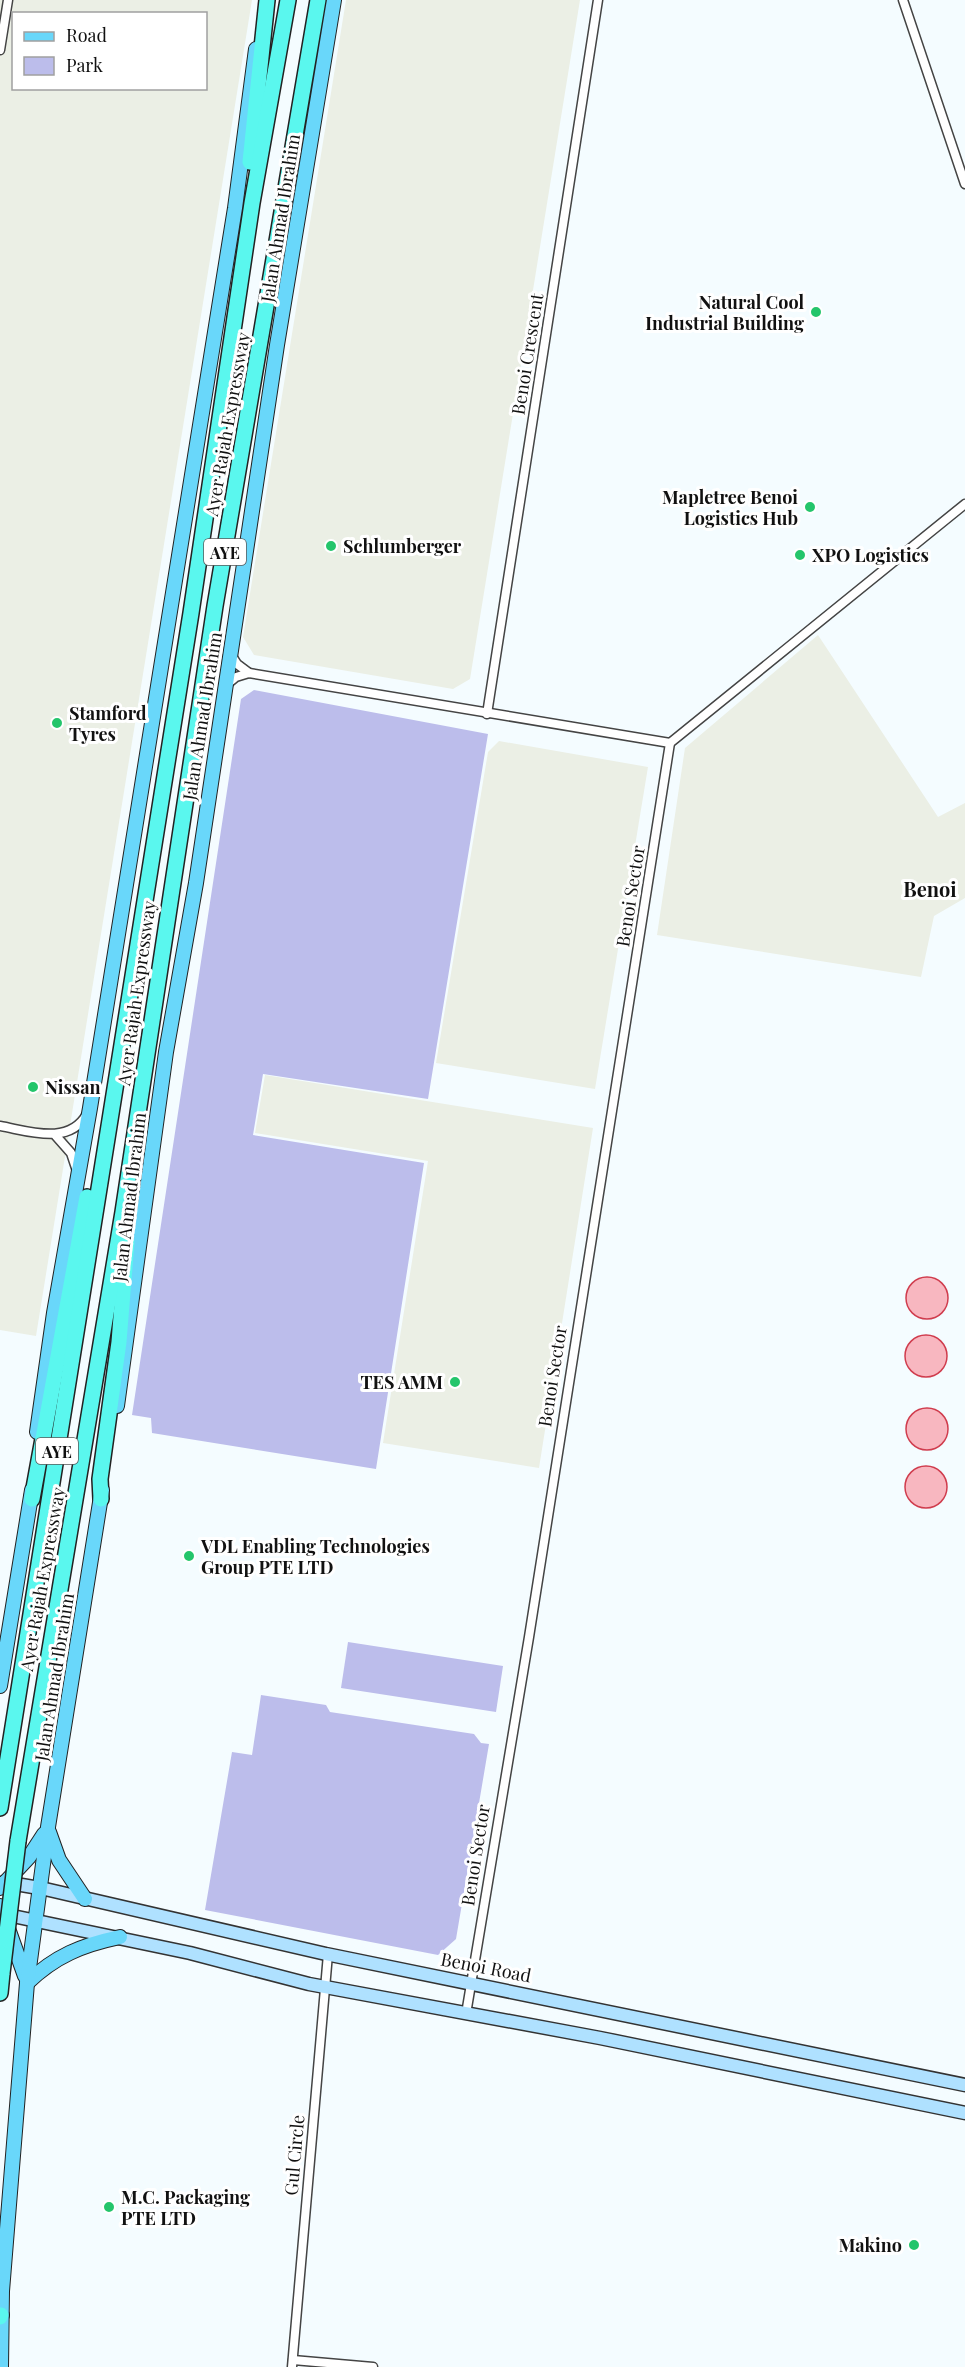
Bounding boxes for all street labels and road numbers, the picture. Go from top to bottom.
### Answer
street label: Jalan Ahmad Ibrahim [255,132,305,305]
street label: Benoi Crescent [506,291,549,417]
street label: Ayer Rajah Expressway [199,330,255,519]
road number: AYE [204,539,246,565]
street label: Jalan Ahmad Ibrahim [177,630,227,803]
street label: Benoi Sector [610,843,650,949]
street label: Ayer Rajah Expressway [111,899,161,1088]
street label: Jalan Ahmad Ibrahim [107,1111,151,1284]
street label: Benoi Sector [532,1323,572,1429]
road number: AYE [36,1438,78,1464]
street label: Ayer Rajah Expressway [14,1485,70,1674]
street label: Jalan Ahmad Ibrahim [29,1591,79,1764]
street label: Benoi Sector [455,1802,495,1908]
street label: Benoi Road [439,1946,534,1988]
street label: Gul Circle [279,2114,309,2196]

